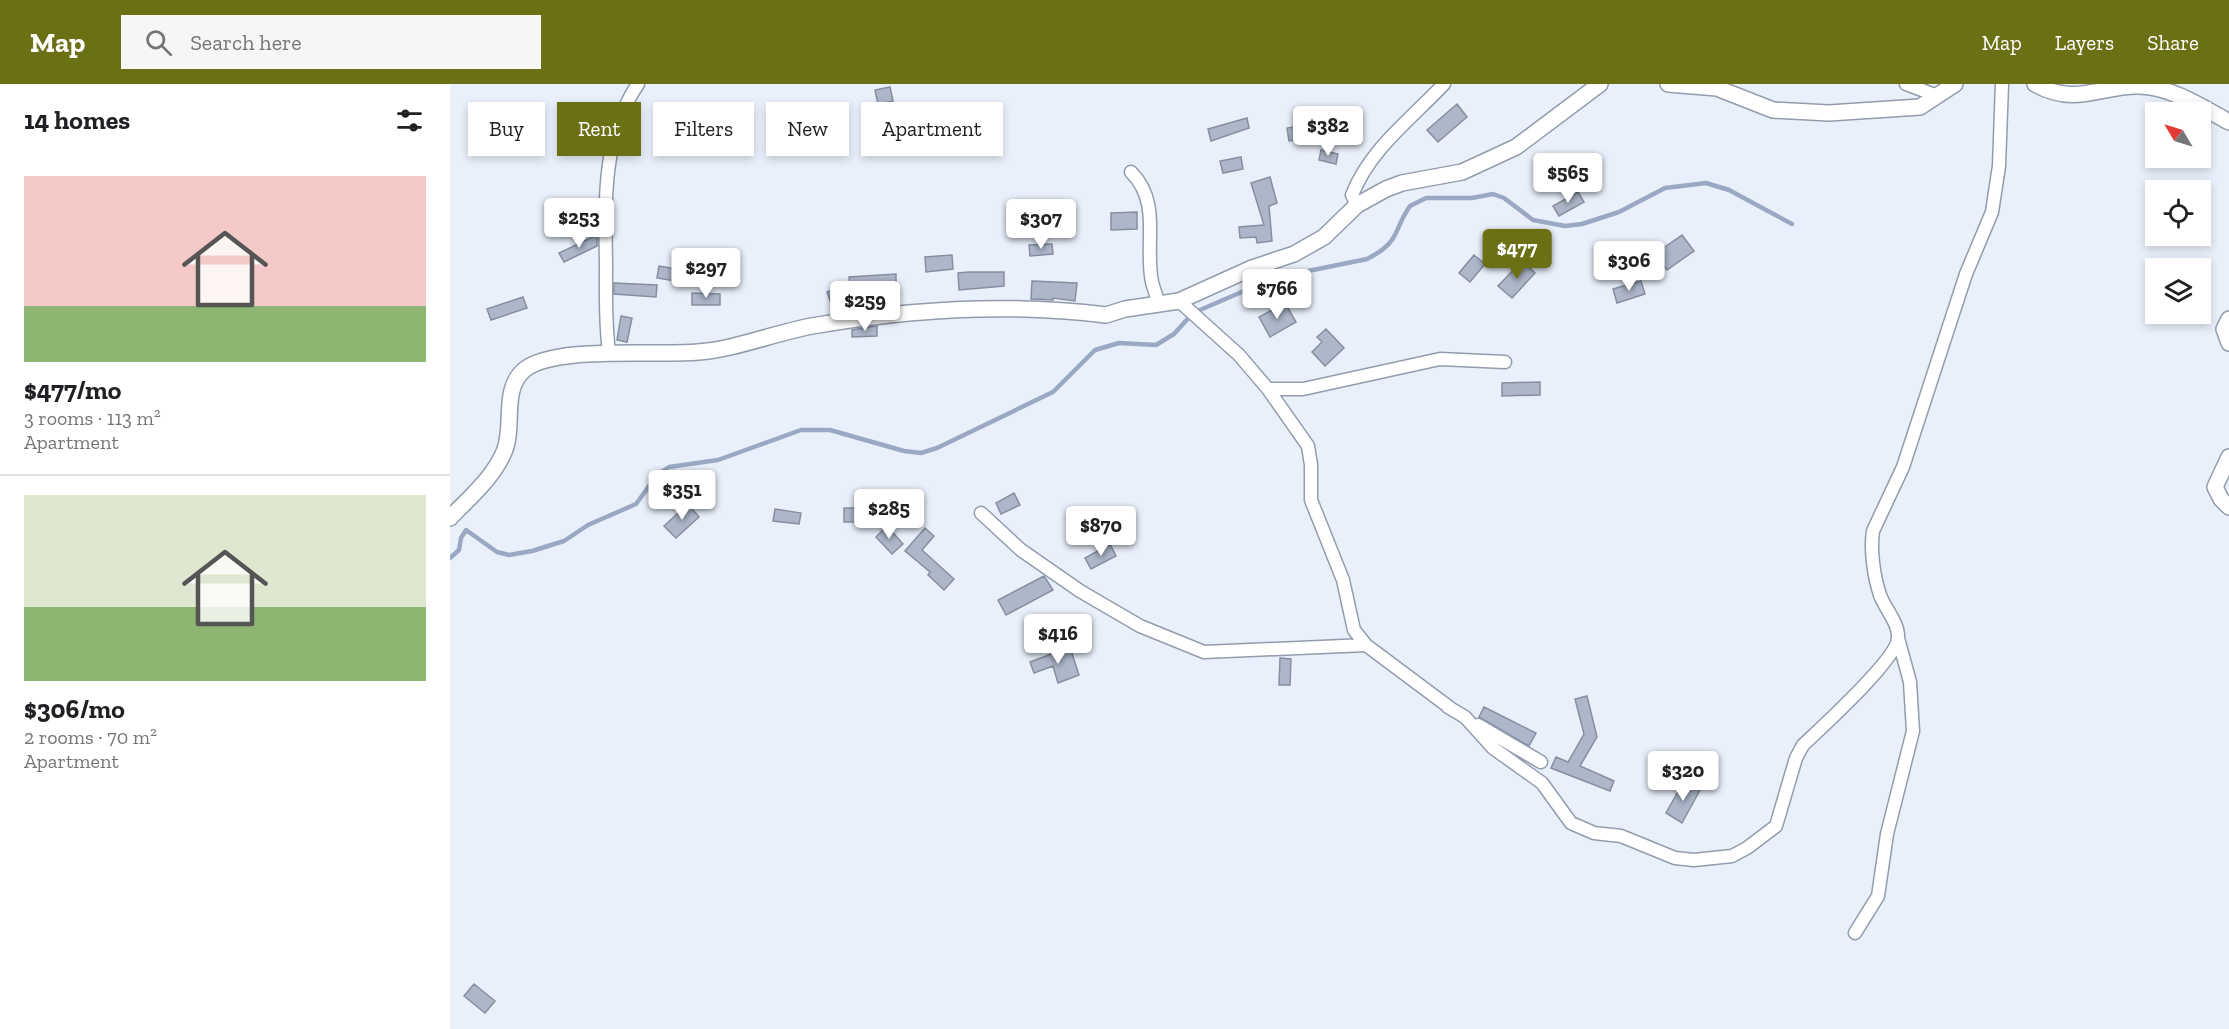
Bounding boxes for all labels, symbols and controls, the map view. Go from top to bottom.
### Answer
search box [121,15,541,69]
text: Map [30,26,85,59]
icon: search [142,26,175,59]
text: Search here [190,29,302,56]
text: Map [1982,30,2022,55]
text: Layers [2055,30,2114,55]
text: Share [2147,30,2199,55]
chip: Buy [468,102,545,156]
chip: Rent [557,102,641,156]
chip: Filters [653,102,754,156]
chip: New [766,102,849,156]
chip: Apartment [861,102,1003,156]
north arrow [2145,102,2211,168]
map controls [2145,102,2211,324]
text: 14 homes [24,104,130,136]
icon: filters [393,104,426,137]
pin: $382 [1292,106,1364,157]
text: $382 [1307,113,1349,137]
pin: $565 [1532,153,1604,204]
text: $565 [1547,160,1589,184]
button: locate [2145,180,2211,246]
pin: $253 [543,198,615,249]
pin: $307 [1005,199,1077,250]
text: $253 [558,205,600,229]
text: $307 [1020,206,1062,230]
icon: home [171,215,279,323]
pin: $477 [1481,229,1553,280]
text: $477 [1497,236,1537,260]
pin: $306 [1593,241,1665,292]
pin: $297 [670,248,742,299]
text: $306 [1608,248,1650,272]
text: $297 [685,255,727,279]
button: layers [2145,258,2211,324]
pin: $766 [1241,269,1313,320]
text: $766 [1256,276,1298,300]
pin: $259 [829,281,901,332]
text: $259 [844,288,886,312]
text: $477/mo [24,374,121,406]
text: 3 rooms · 113 m² [24,406,161,430]
text: Apartment [24,430,119,454]
pin: $351 [646,470,718,521]
text: $351 [663,477,702,501]
pin: $285 [853,489,925,540]
text: $285 [868,496,910,520]
pin: $870 [1065,506,1137,557]
text: $870 [1080,513,1122,537]
icon: home [171,534,279,642]
pin: $416 [1022,614,1094,665]
text: $416 [1038,621,1078,645]
text: $306/mo [24,693,125,725]
text: 2 rooms · 70 m² [24,725,157,749]
text: Apartment [24,749,119,773]
pin: $320 [1647,751,1719,802]
text: $320 [1662,758,1704,782]

